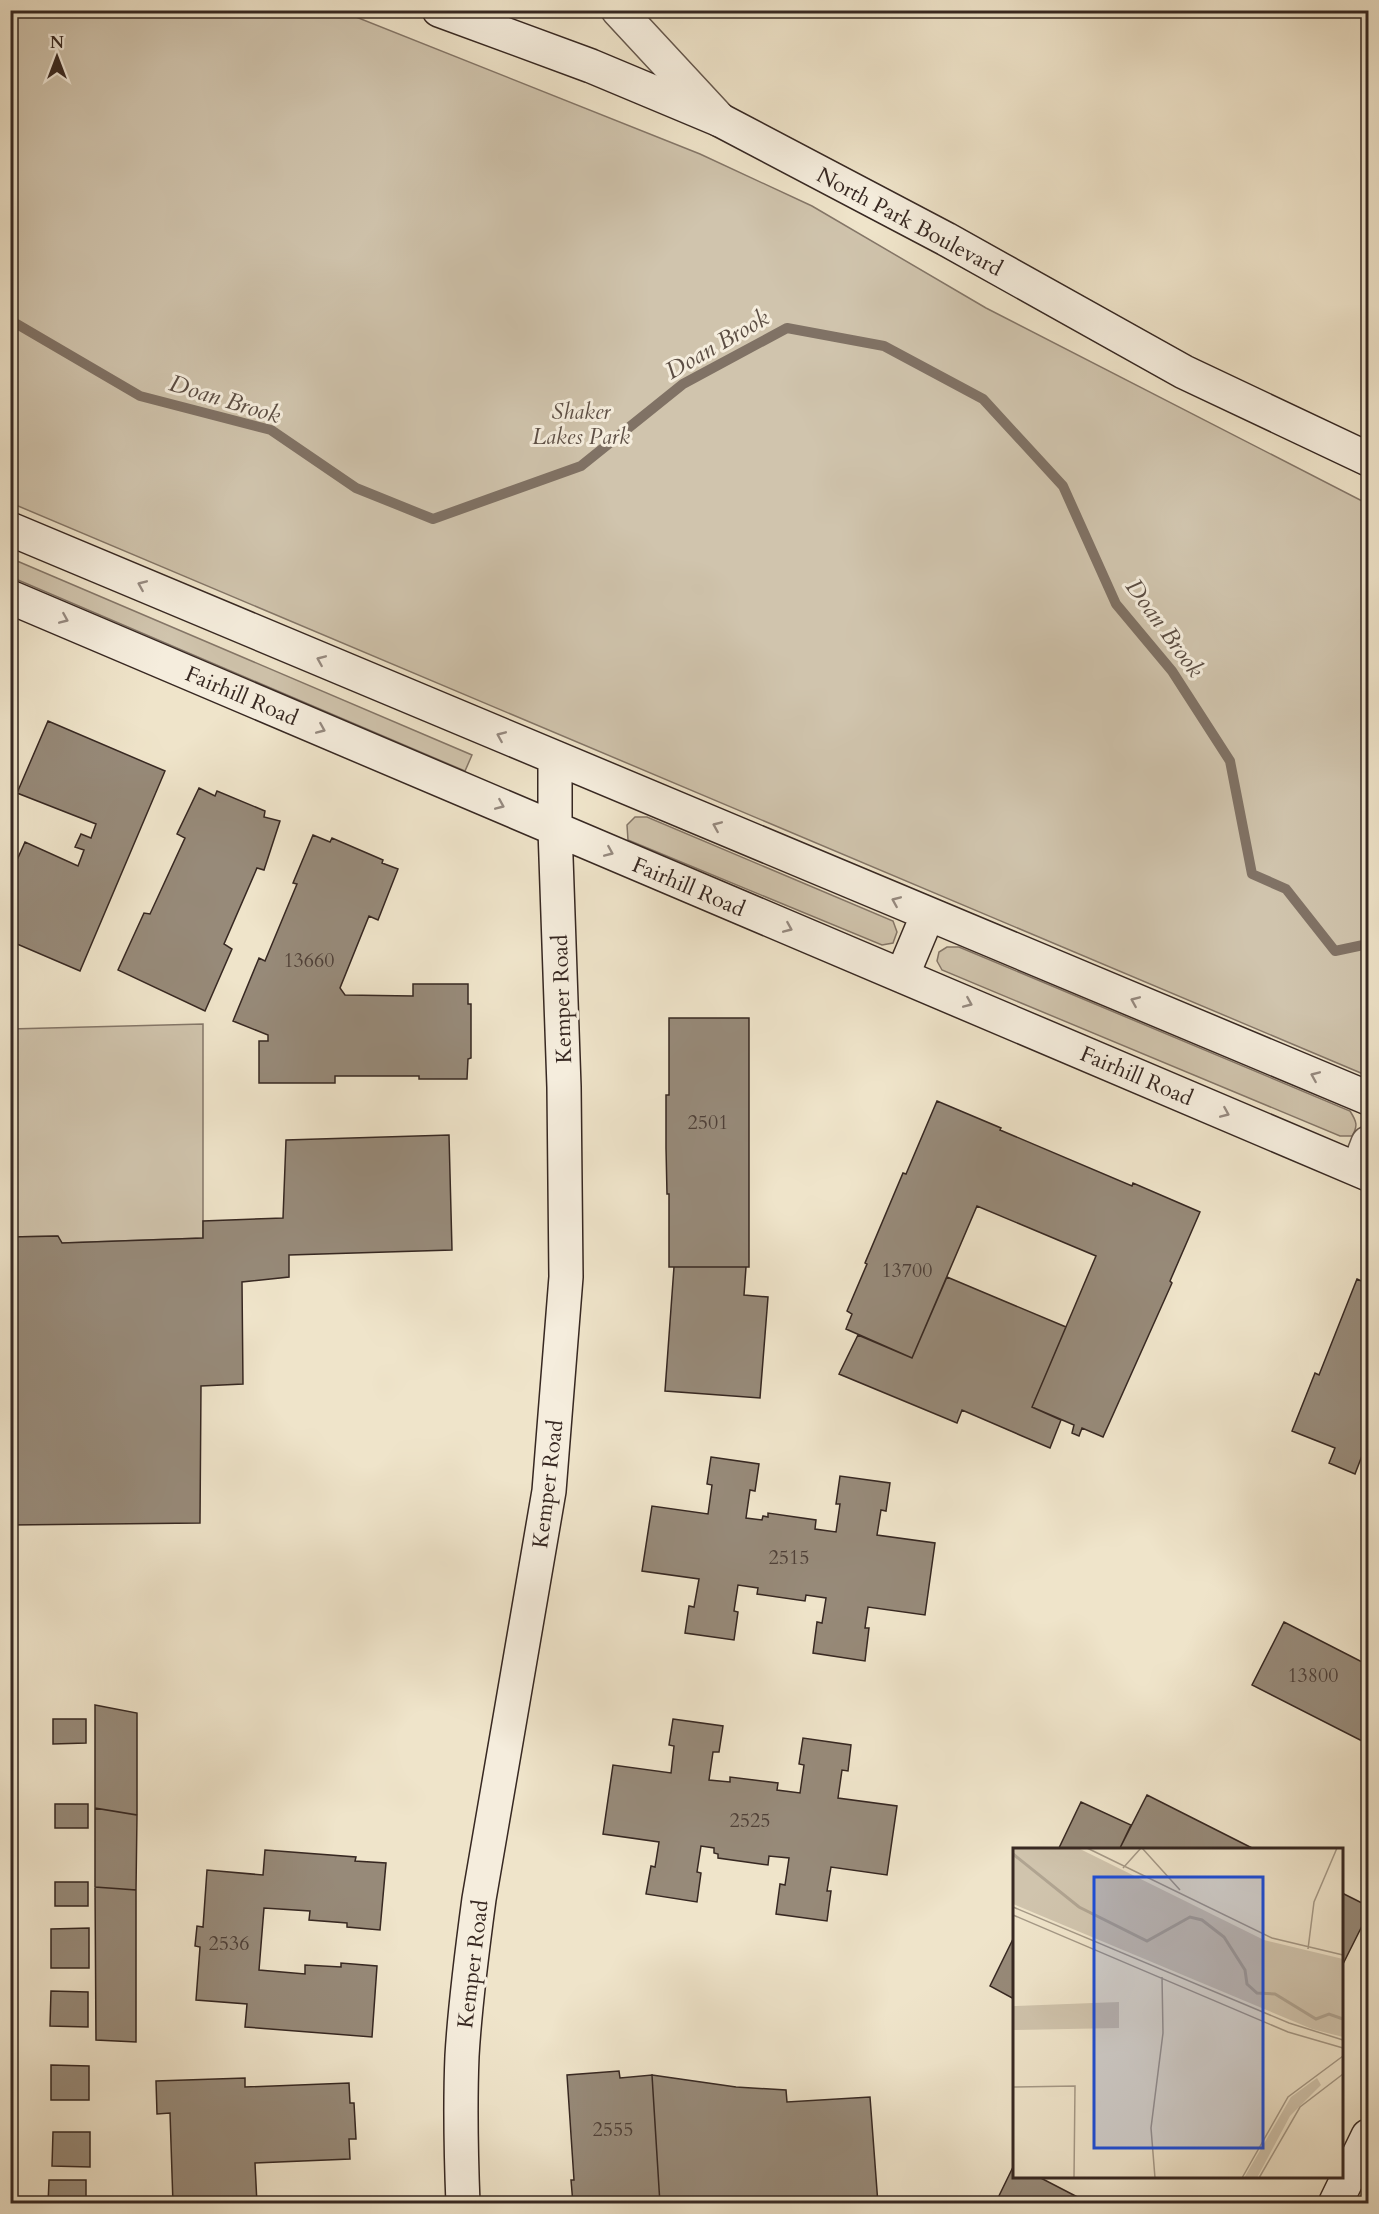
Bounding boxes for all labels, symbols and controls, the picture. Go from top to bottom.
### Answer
north arrow [27,27,87,87]
text: N [50,32,64,54]
street label: North Park Boulevard [811,160,1008,284]
water label: Doan Brook [659,301,775,387]
water label: Doan Brook [165,367,285,432]
park label: Shaker Lakes Park [532,397,630,452]
water label: Doan Brook [1117,572,1212,685]
one-way arrow [137,580,148,592]
one-way arrow [58,612,69,624]
one-way arrow [317,655,328,667]
street label: Fairhill Road [181,659,303,733]
one-way arrow [315,722,326,734]
one-way arrow [496,731,507,743]
one-way arrow [494,798,505,810]
one-way arrow [712,821,723,833]
one-way arrow [602,844,613,856]
street label: Fairhill Road [628,850,750,924]
one-way arrow [892,896,903,908]
one-way arrow [782,920,793,932]
street label: Kemper Road [545,934,579,1064]
house number: 13660 [283,947,335,974]
one-way arrow [961,996,972,1008]
one-way arrow [1130,996,1141,1008]
street label: Fairhill Road [1076,1039,1198,1113]
one-way arrow [1310,1071,1321,1083]
one-way arrow [1218,1105,1229,1117]
house number: 2501 [688,1109,728,1136]
house number: 13700 [881,1257,933,1284]
street label: Kemper Road [525,1418,571,1550]
house number: 2515 [769,1544,809,1571]
house number: 13800 [1287,1662,1339,1689]
house number: 2525 [730,1807,770,1834]
inset map [1013,1848,1343,2178]
street label: Kemper Road [450,1898,496,2030]
house number: 2536 [209,1930,249,1957]
house number: 2555 [593,2116,633,2143]

